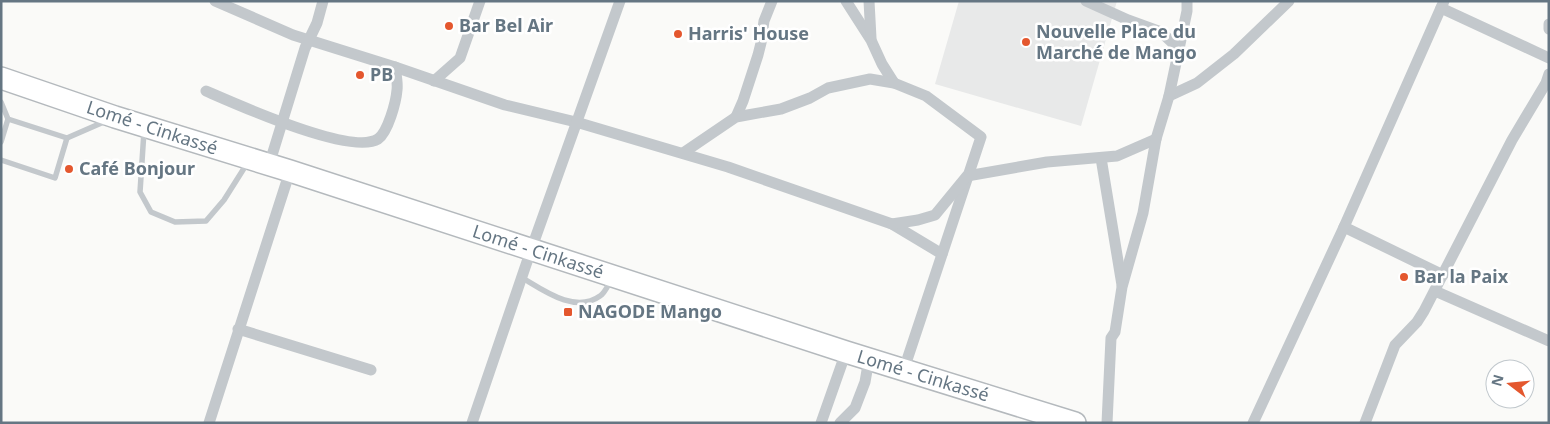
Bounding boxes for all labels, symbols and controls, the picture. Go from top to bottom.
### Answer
place label: Bar Bel Air [459,13,553,37]
place label: Nouvelle Place du Marché de Mango [1036,19,1197,64]
marker: Bar Bel Air [443,20,455,32]
place label: Harris' House [688,21,809,45]
marker: Harris' House [672,28,684,40]
marker: Nouvelle Place du Marché de Mango [1020,36,1032,48]
place label: PB [370,62,393,86]
marker: PB [354,69,366,81]
street label: Lomé - Cinkassé [84,95,221,160]
place label: Café Bonjour [79,156,195,180]
marker: Café Bonjour [63,163,75,175]
street label: Lomé - Cinkassé [470,219,607,284]
place label: Bar la Paix [1414,264,1509,288]
marker: Bar la Paix [1398,271,1410,283]
place label: NAGODE Mango [578,299,722,323]
marker: NAGODE Mango [562,306,574,318]
street label: Lomé - Cinkassé [854,344,992,407]
north arrow [1485,359,1535,409]
text: N [1486,372,1508,388]

